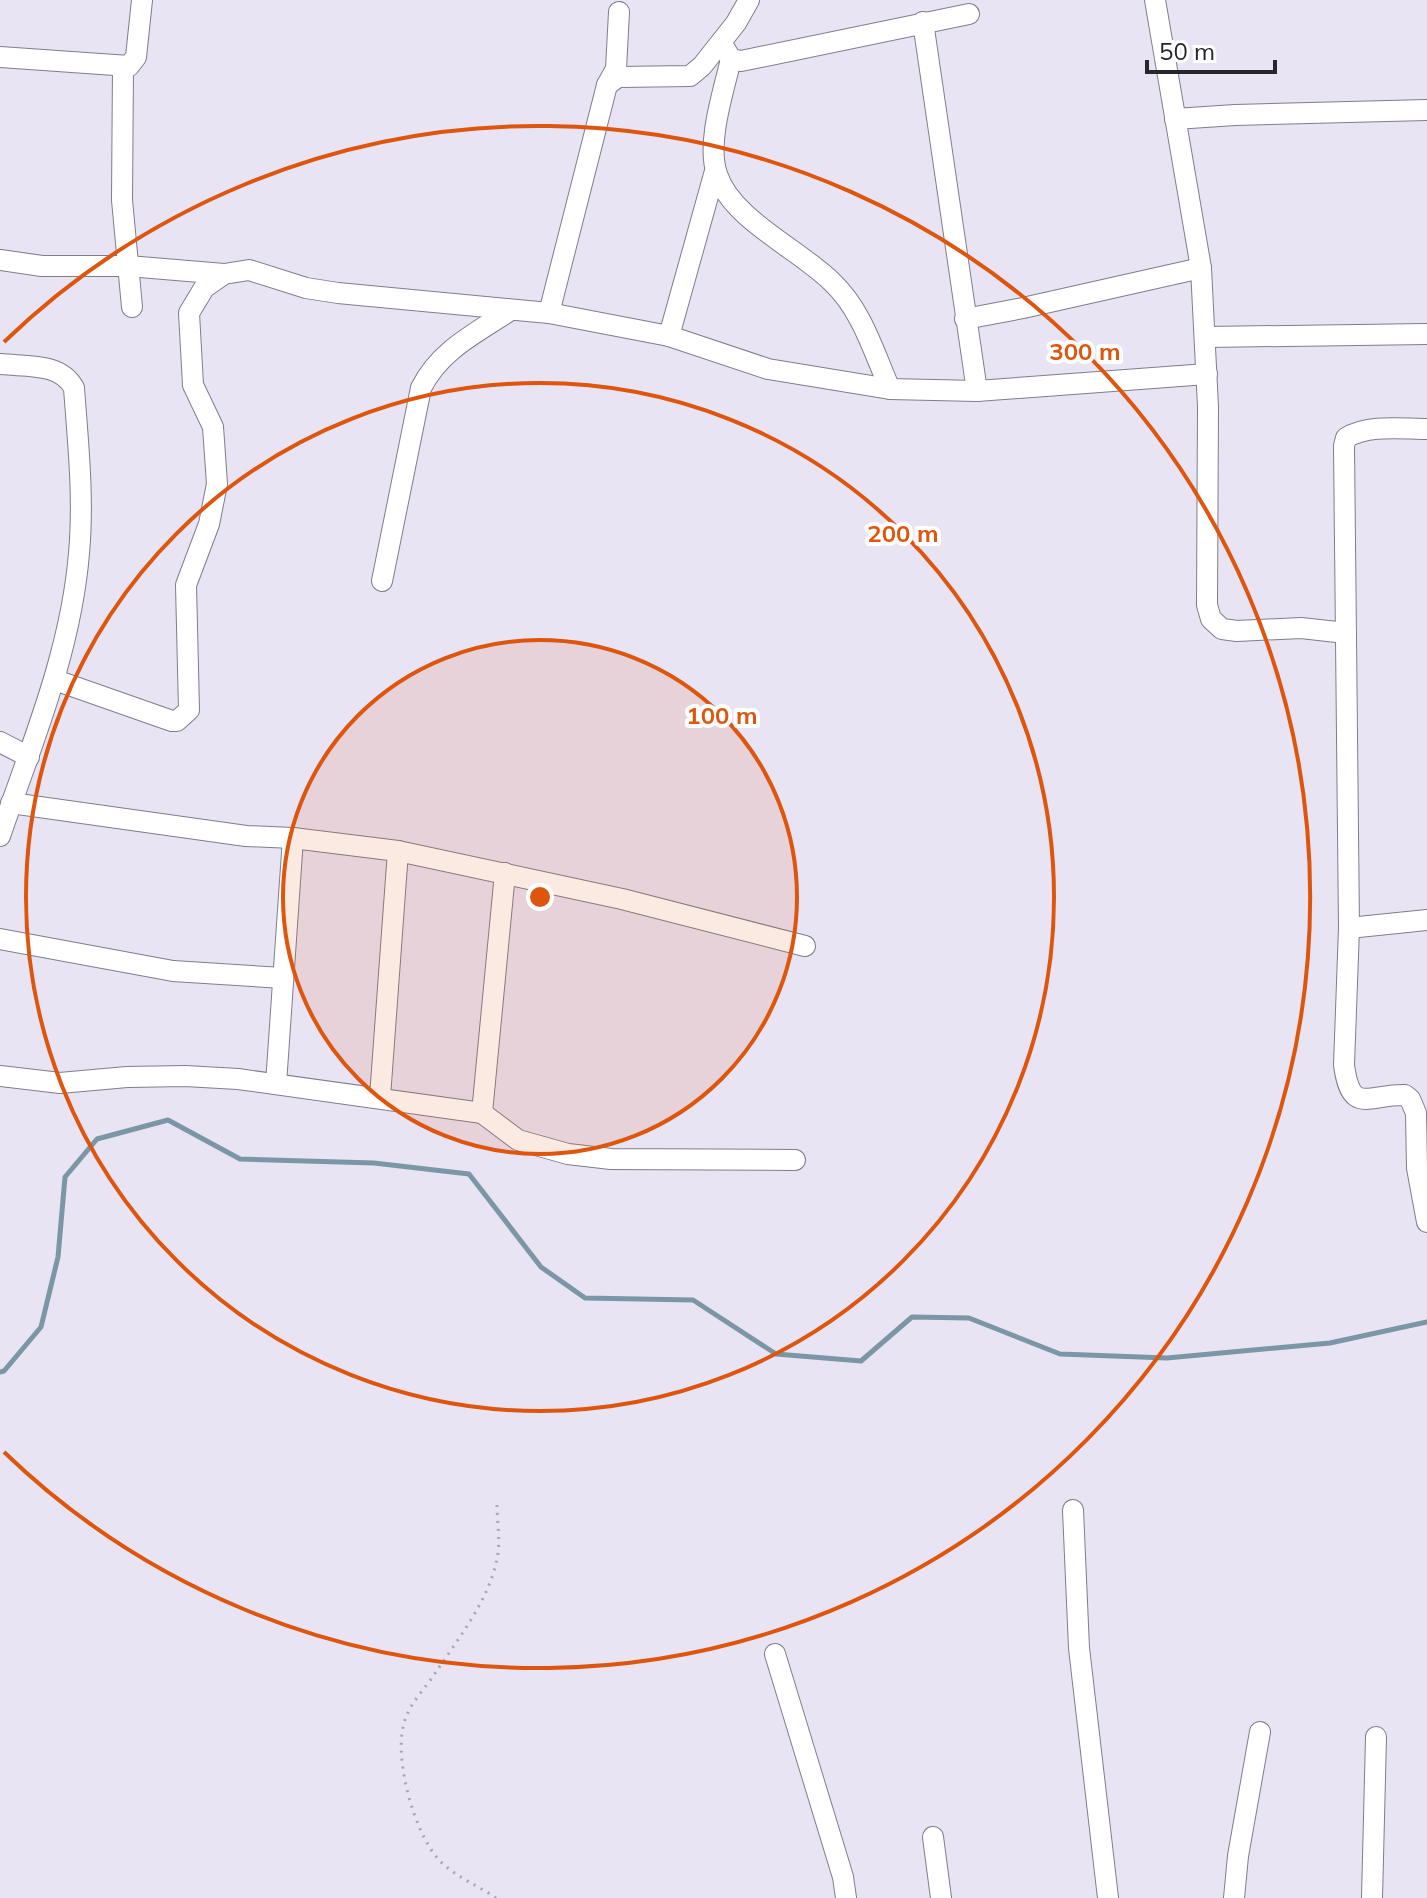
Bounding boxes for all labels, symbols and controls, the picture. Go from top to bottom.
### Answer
scale bar [1147,24,1275,74]
text: 50 m [1159,36,1215,66]
text: 300 m [1049,336,1121,366]
text: 200 m [867,518,939,548]
text: 100 m [686,700,758,730]
centre of rings [526,883,554,911]

